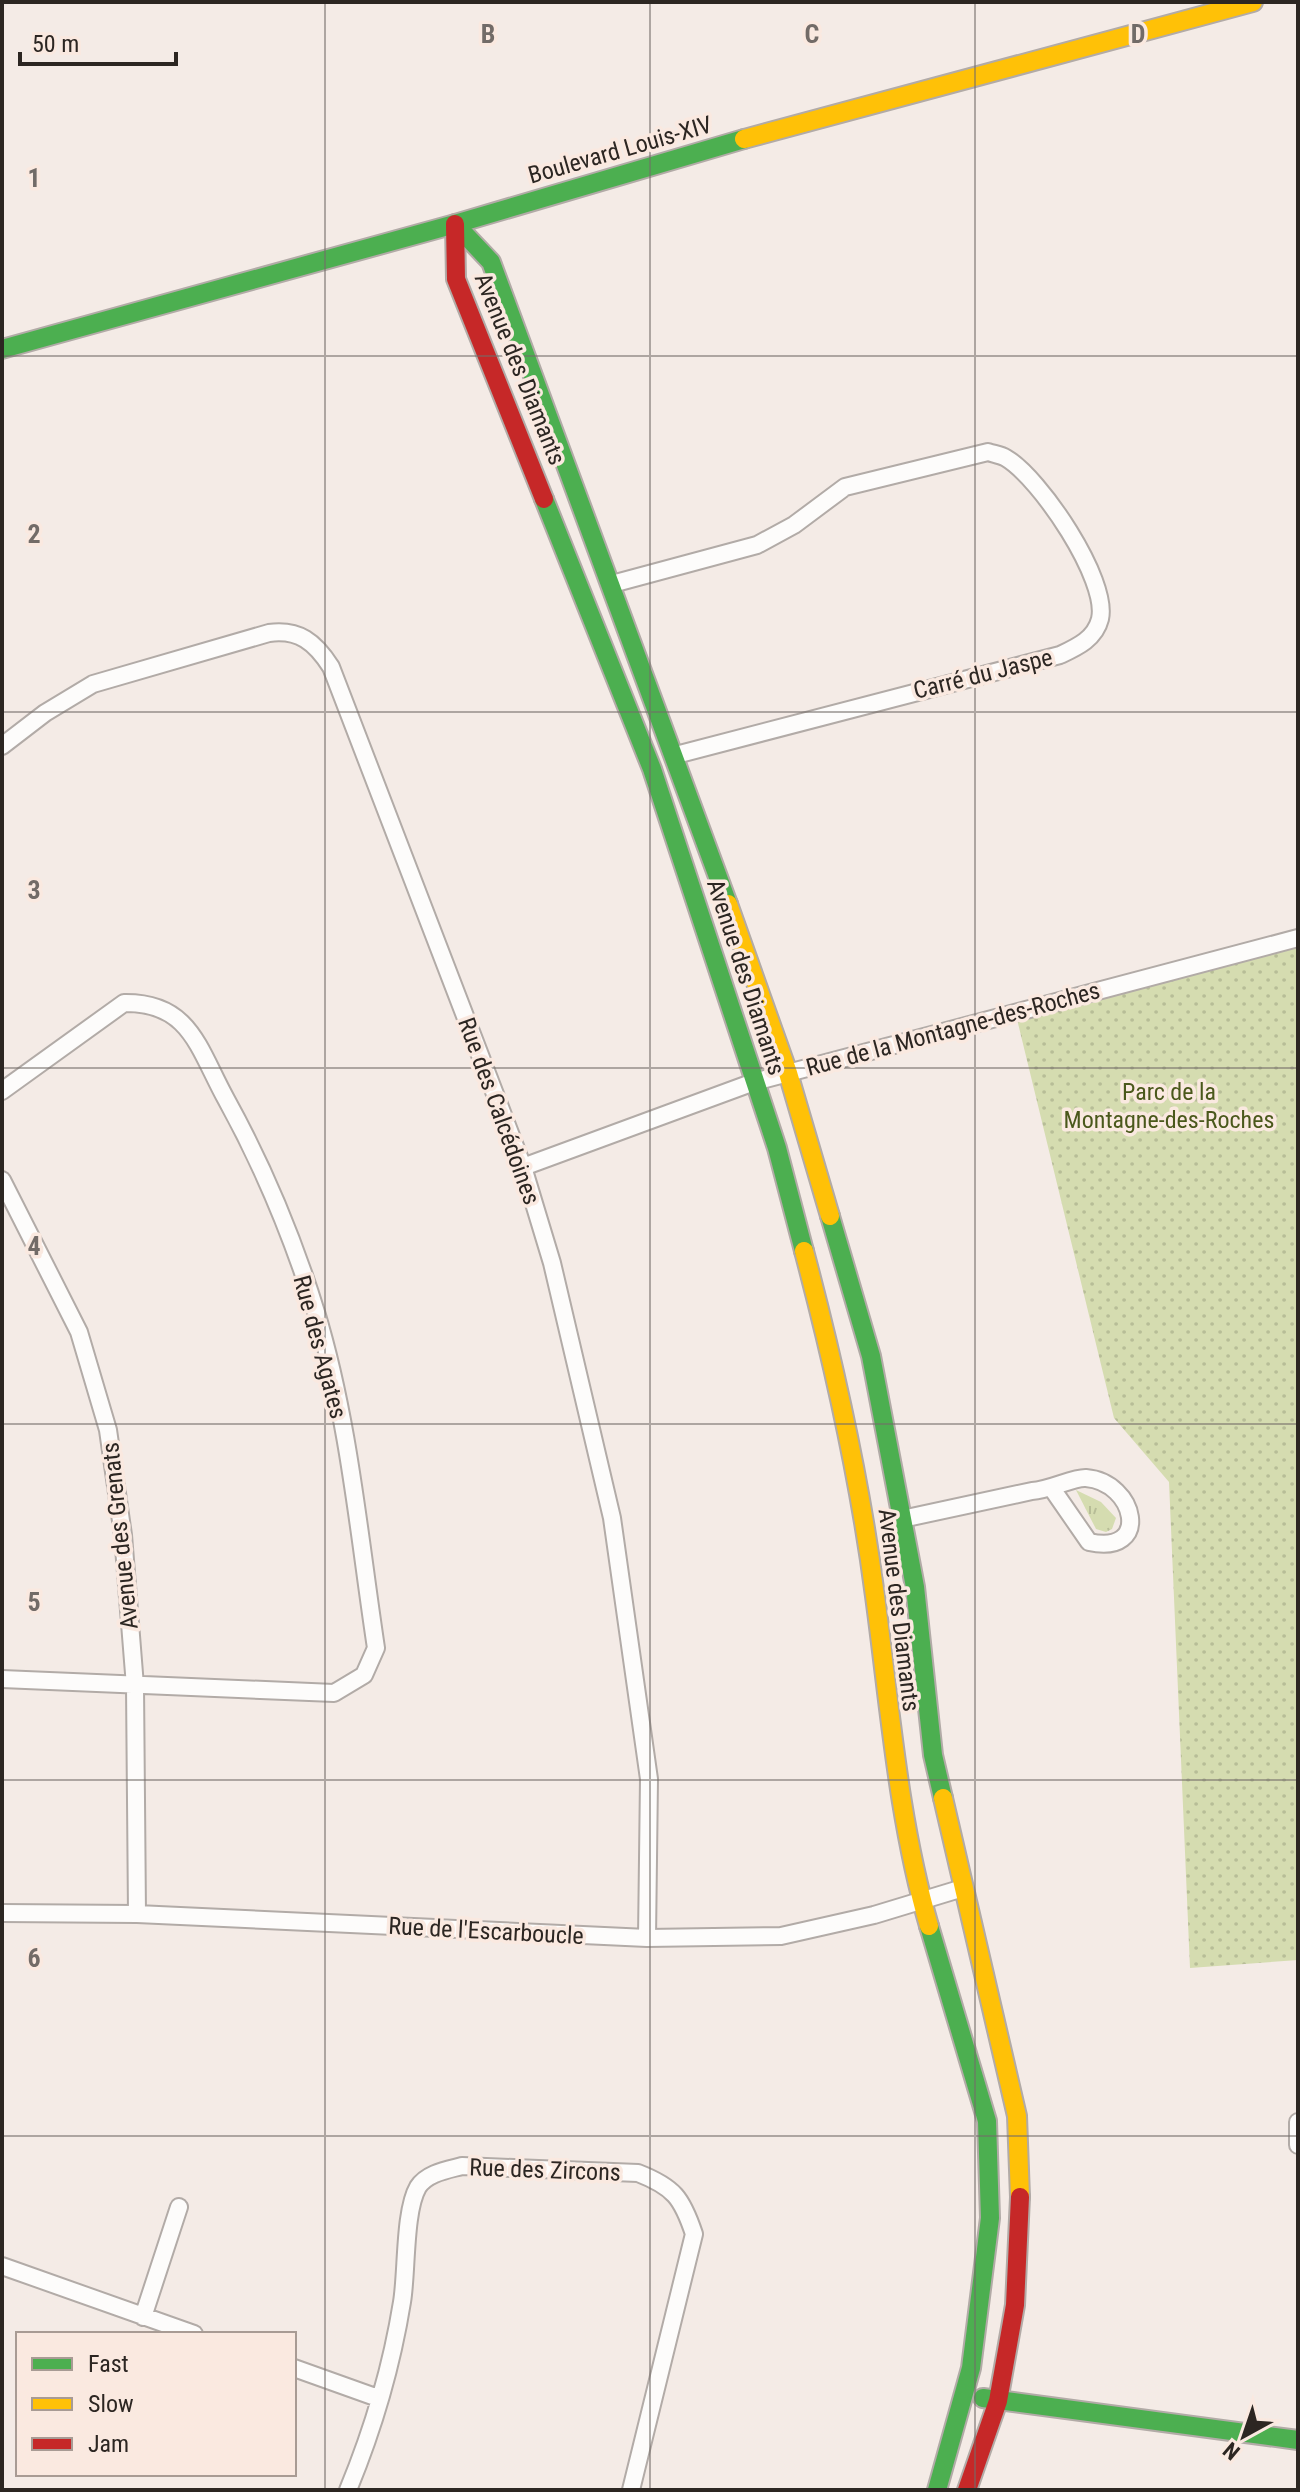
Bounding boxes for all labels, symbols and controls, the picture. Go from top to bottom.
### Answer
scale bar [20,16,176,66]
text: B [481,19,495,49]
text: C [805,19,820,49]
text: D [1131,19,1145,49]
text: 50 m [32,30,79,58]
street label: Boulevard Louis-XIV [525,110,715,190]
text: 1 [27,163,41,193]
street label: Avenue des Diamants [469,269,571,469]
text: 2 [27,519,41,549]
street label: Carré du Jaspe [911,643,1055,705]
text: 3 [27,875,41,905]
street label: Avenue des Diamants [701,876,791,1078]
street label: Rue de la Montagne-des-Roches [803,976,1103,1082]
street label: Rue des Calcédoines [452,1014,546,1208]
park label: Parc de la Montagne-des-Roches [1064,1078,1274,1134]
text: 4 [27,1231,41,1261]
street label: Rue des Agates [287,1272,353,1422]
street label: Avenue des Grenats [96,1441,144,1631]
street label: Avenue des Diamants [873,1507,925,1713]
text: 5 [27,1587,41,1617]
street label: Rue de l'Escarboucle [388,1912,584,1950]
text: 6 [27,1943,41,1973]
street label: Rue des Zircons [469,2153,621,2187]
legend [16,2332,296,2476]
text: Fast [88,2350,129,2378]
text: Slow [88,2390,134,2418]
north arrow [1204,2396,1284,2476]
text: Jam [88,2430,129,2458]
text: N [1218,2437,1245,2465]

